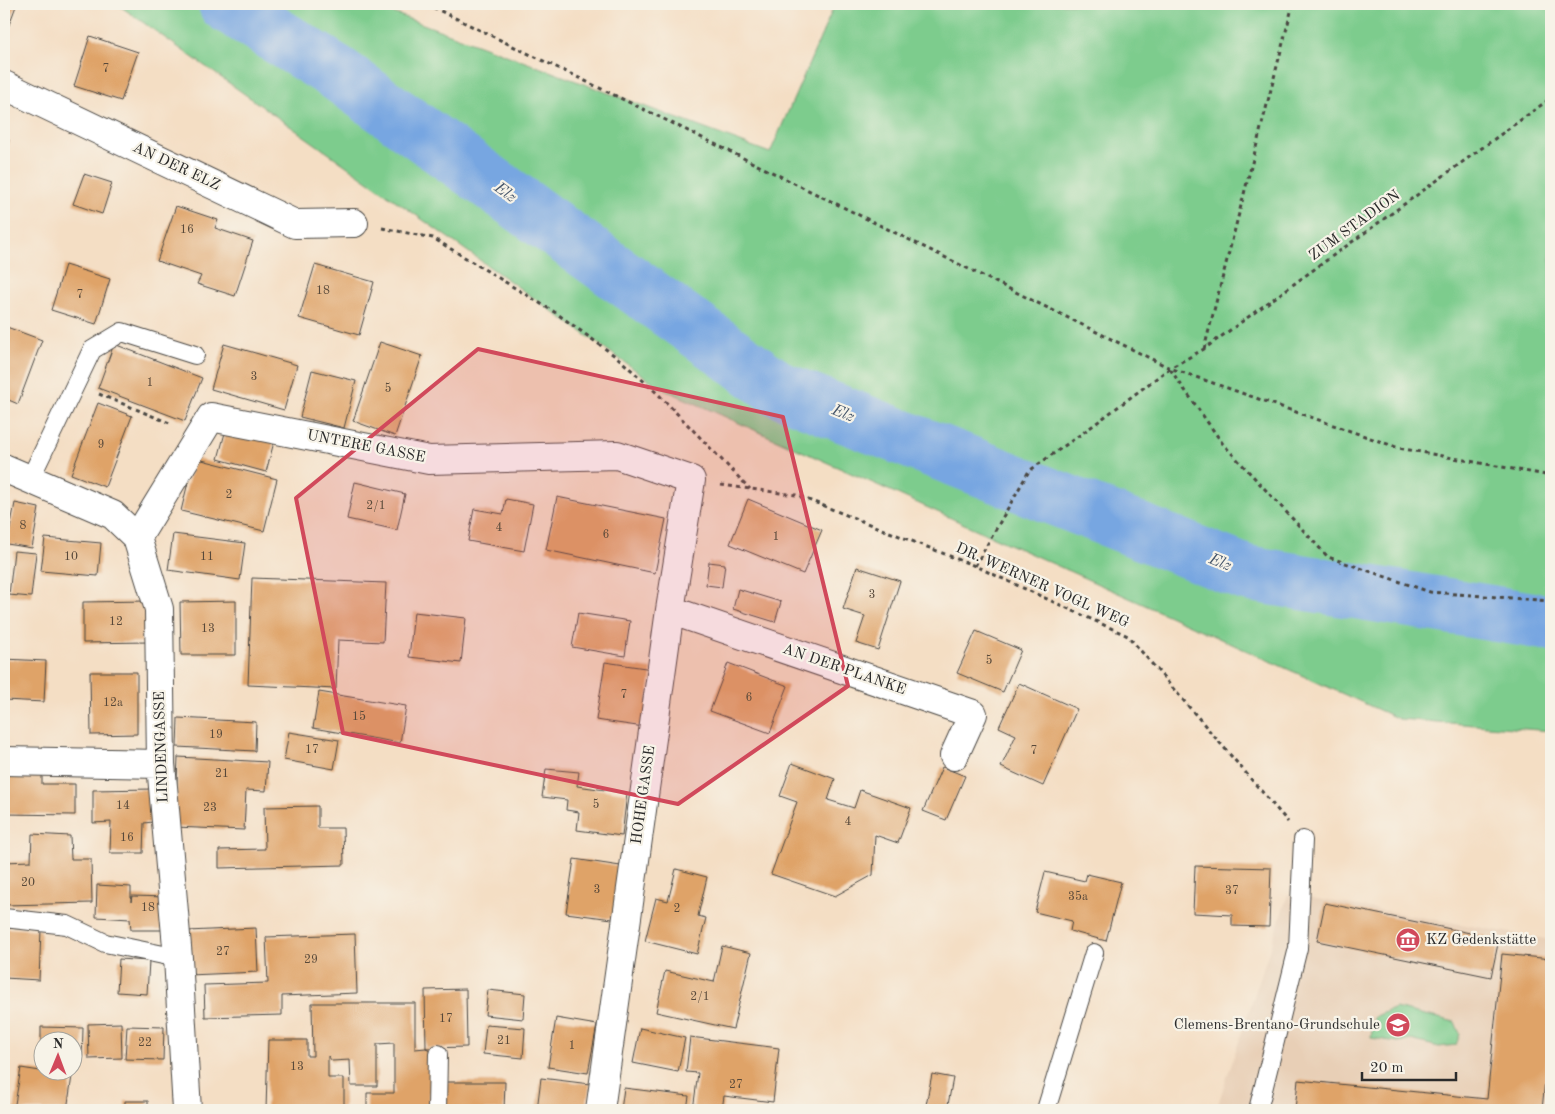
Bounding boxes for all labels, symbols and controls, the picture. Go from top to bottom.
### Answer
house number: 7 [103,63,109,75]
street label: AN DER ELZ [130,140,222,194]
water label: Elz [490,179,519,206]
street label: ZUM STADION [1307,188,1404,264]
house number: 16 [180,224,194,236]
house number: 18 [316,285,330,297]
house number: 7 [77,289,83,301]
house number: 3 [251,371,257,383]
house number: 1 [147,377,153,389]
house number: 5 [385,382,392,395]
water label: Elz [828,402,857,426]
street label: UNTERE GASSE [306,428,426,466]
house number: 9 [98,439,104,451]
house number: 2 [226,489,232,501]
house number: 2/1 [366,500,386,512]
house number: 8 [20,520,27,532]
house number: 4 [496,522,503,534]
house number: 6 [603,529,610,541]
house number: 1 [773,531,779,543]
street label: DR. WERNER VOGL WEG [953,541,1131,631]
house number: 10 [64,551,78,563]
house number: 11 [200,551,214,563]
water label: Elz [1205,551,1234,575]
house number: 3 [869,589,875,601]
house number: 12 [109,616,123,628]
house number: 13 [201,623,215,635]
street label: AN DER PLANKE [780,642,908,698]
house number: 5 [986,654,993,667]
house number: 7 [621,689,627,701]
street label: LINDENGASSE [153,691,171,803]
house number: 6 [746,692,753,704]
house number: 12a [103,697,123,709]
house number: 15 [352,710,366,723]
house number: 19 [209,729,223,741]
house number: 17 [305,744,319,756]
street label: HOHE GASSE [630,745,658,845]
house number: 7 [1031,745,1037,757]
house number: 21 [215,768,229,780]
house number: 5 [593,798,600,811]
house number: 14 [116,800,130,812]
house number: 23 [203,802,217,814]
house number: 4 [845,816,852,828]
house number: 16 [120,832,134,844]
house number: 20 [21,877,35,889]
house number: 3 [594,884,600,896]
house number: 37 [1225,885,1239,897]
house number: 35a [1068,890,1088,903]
house number: 18 [141,902,155,914]
house number: 2 [674,903,680,915]
museum icon: KZ Gedenkstätte [1395,927,1421,953]
place label: KZ Gedenkstätte [1426,933,1536,948]
house number: 27 [216,946,230,958]
house number: 29 [304,954,318,966]
house number: 2/1 [690,991,710,1003]
school or university icon: Clemens-Brentano-Grundschule [1385,1012,1411,1038]
house number: 17 [439,1013,453,1025]
place label: Clemens-Brentano-Grundschule [1174,1018,1380,1033]
north arrow [32,1032,82,1082]
house number: 21 [497,1035,511,1047]
text: N [53,1037,64,1051]
house number: 22 [138,1037,152,1049]
house number: 1 [569,1040,575,1052]
scale bar [1362,1049,1456,1081]
house number: 13 [290,1061,304,1073]
text: 20 m [1370,1061,1404,1076]
house number: 27 [729,1079,743,1091]

